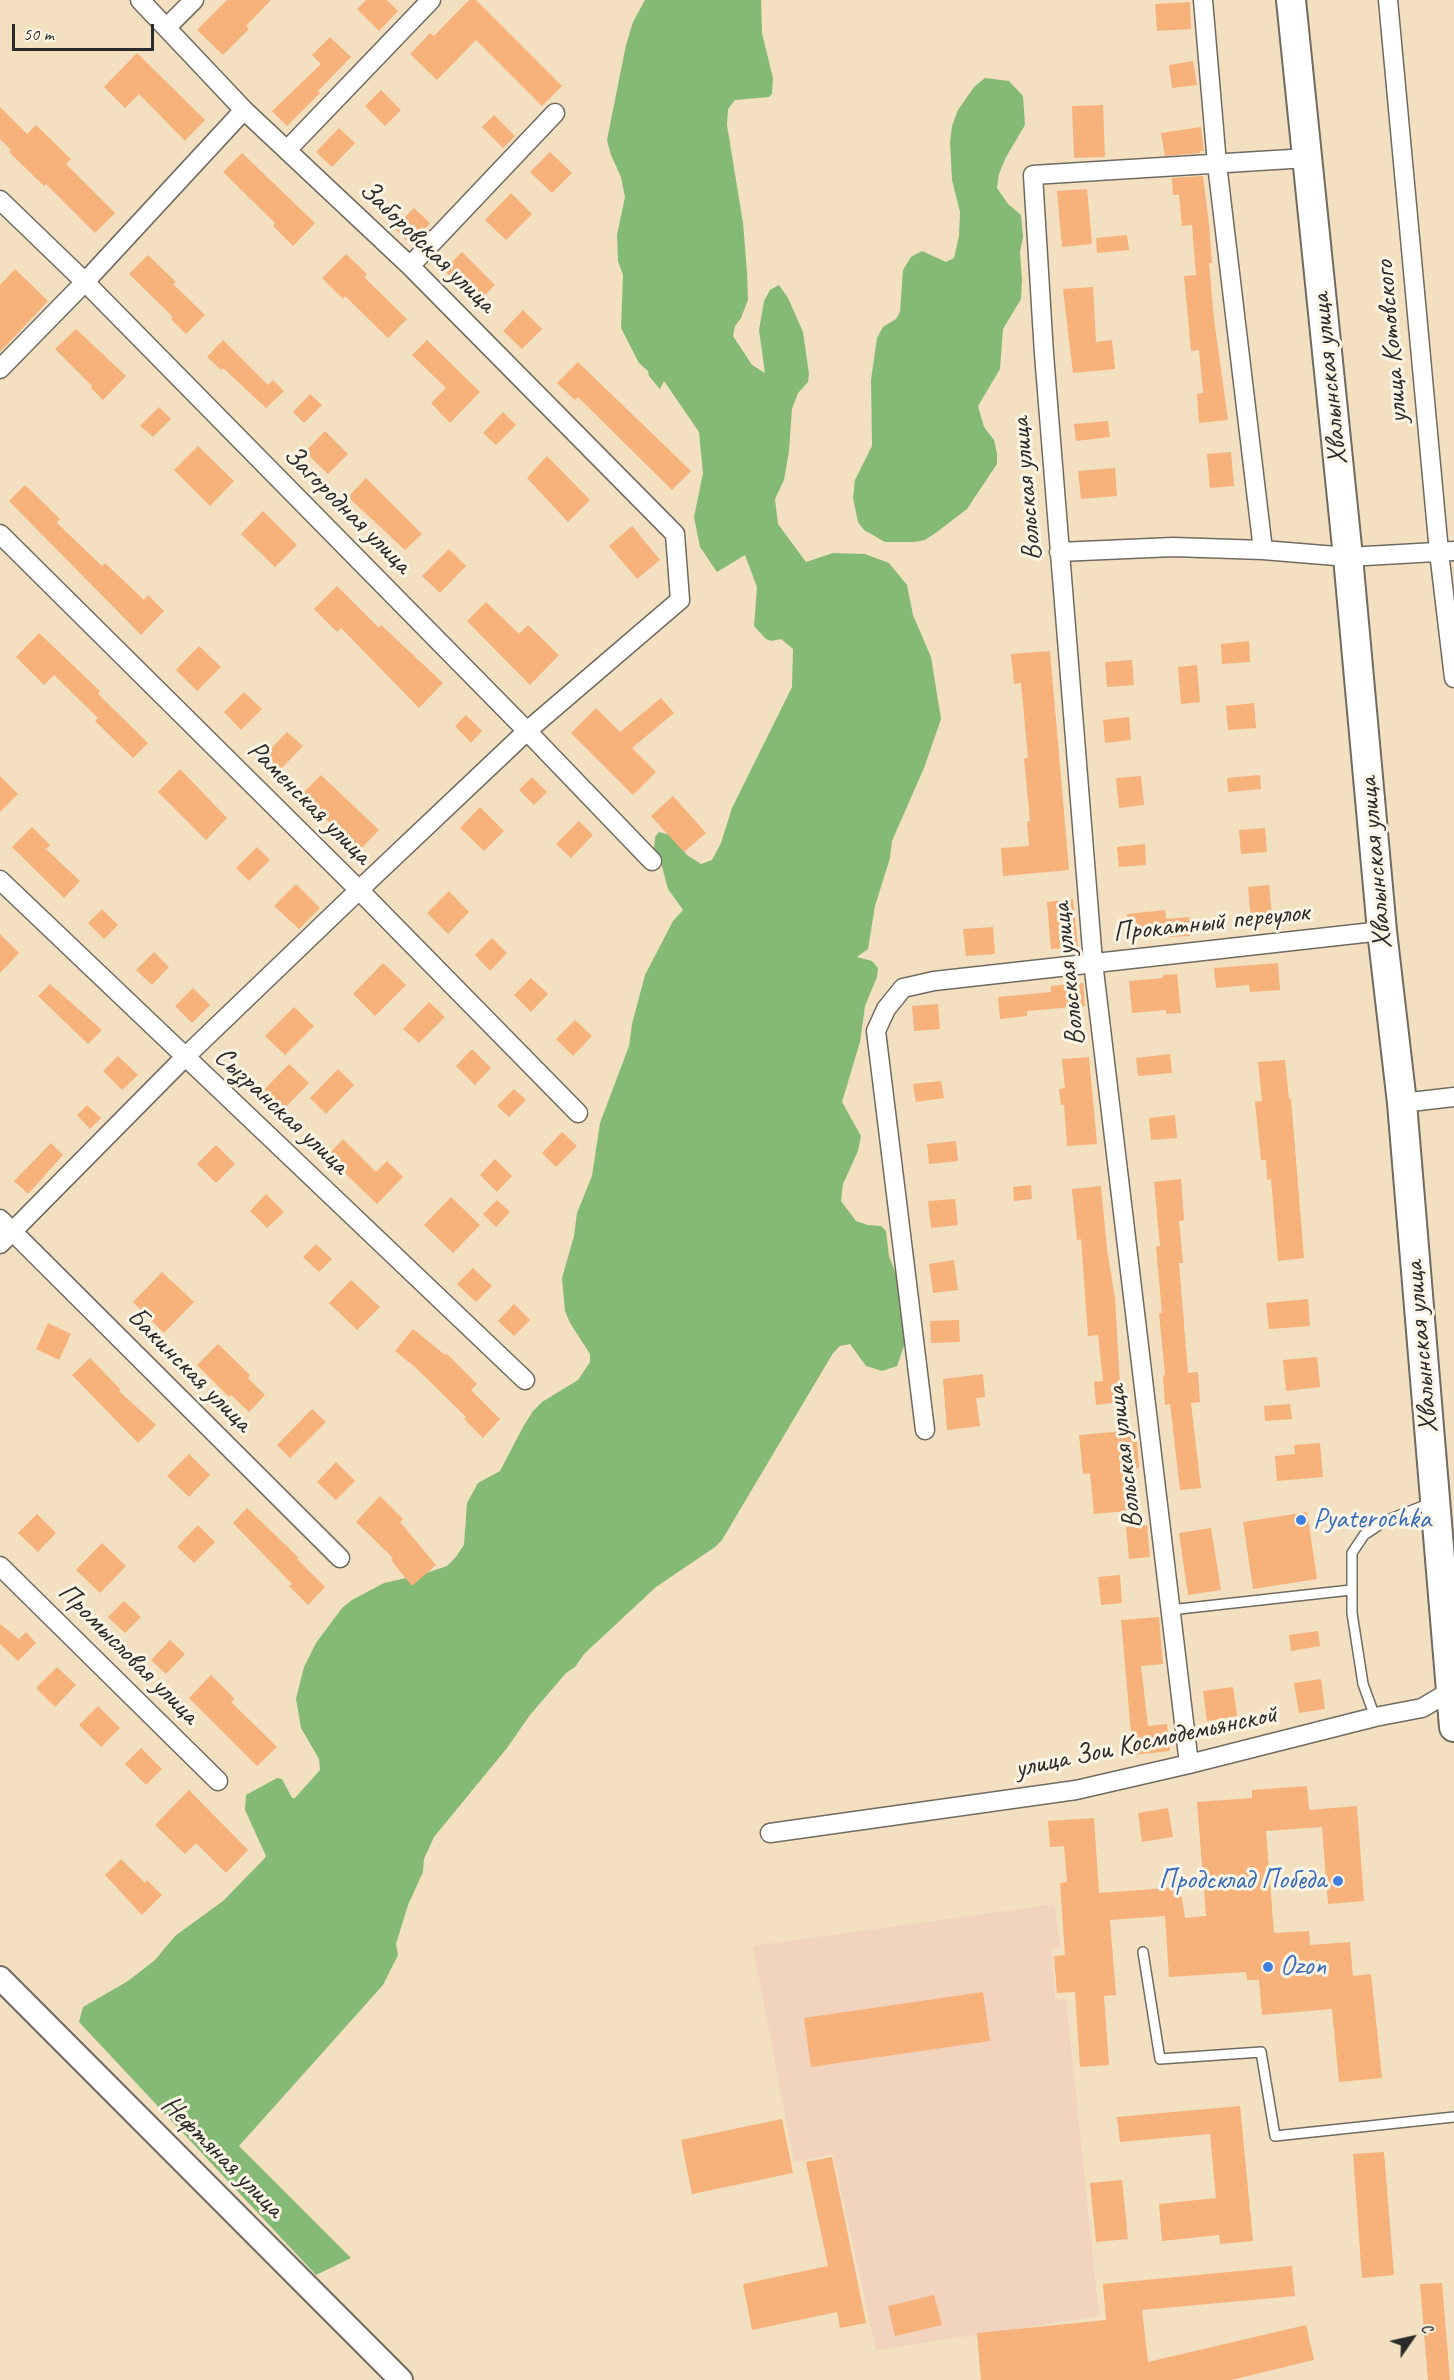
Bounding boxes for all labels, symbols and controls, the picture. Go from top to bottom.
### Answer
scale bar [15,12,158,50]
text: 50 m [23,23,54,45]
street label: Заборовская улица [352,174,502,320]
street label: улица Котовского [1368,259,1416,425]
street label: Хвалынская улица [1304,292,1356,466]
street label: Вольская улица [1004,416,1050,562]
street label: Загородная улица [276,439,418,581]
street label: Раменская улица [240,734,378,872]
street label: Хвалынская улица [1352,776,1400,950]
street label: Прокатный переулок [1111,896,1311,950]
street label: Вольская улица [1045,901,1093,1047]
street label: Сызранская улица [207,1040,355,1182]
street label: Хвалынская улица [1398,1260,1446,1434]
street label: Бакинская улица [119,1300,259,1440]
street label: Вольская улица [1100,1384,1150,1530]
place label: Pyaterochka [1313,1503,1431,1537]
marker: Pyaterochka [1294,1513,1308,1527]
street label: Промысловая улица [50,1576,206,1732]
street label: улица Зои Космодемьянской [1012,1698,1280,1786]
place label: Продсклад Победа [1159,1864,1326,1898]
marker: Продсклад Победа [1331,1874,1345,1888]
place label: Ozon [1280,1950,1326,1984]
marker: Ozon [1261,1960,1275,1974]
street label: Нефтяная улица [154,2089,290,2225]
north arrow [1382,2308,1442,2368]
text: С [1416,2319,1437,2337]

